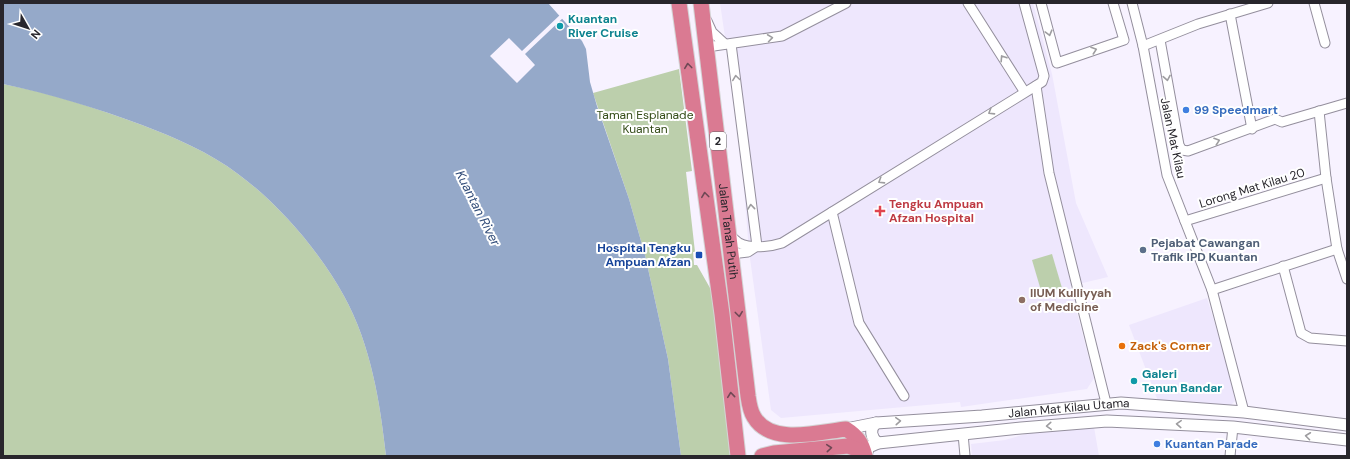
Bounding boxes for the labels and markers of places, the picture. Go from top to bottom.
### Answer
place label: Kuantan River Cruise [568,11,638,41]
marker: Kuantan River Cruise [555,21,565,31]
place label: 99 Speedmart [1194,102,1278,118]
marker: 99 Speedmart [1181,105,1191,115]
place label: Tengku Ampuan Afzan Hospital [889,196,984,226]
marker: Tengku Ampuan Afzan Hospital [874,205,886,217]
place label: Pejabat Cawangan Trafik IPD Kuantan [1151,235,1260,265]
place label: Hospital Tengku Ampuan Afzan [597,240,691,270]
marker: Pejabat Cawangan Trafik IPD Kuantan [1138,245,1148,255]
marker: Hospital Tengku Ampuan Afzan [694,250,704,260]
place label: IIUM Kulliyyah of Medicine [1030,285,1112,315]
marker: IIUM Kulliyyah of Medicine [1017,295,1027,305]
place label: Zack's Corner [1130,338,1210,354]
marker: Zack's Corner [1117,341,1127,351]
place label: Galeri Tenun Bandar [1142,366,1222,396]
marker: Galeri Tenun Bandar [1129,376,1139,386]
place label: Kuantan Parade [1165,436,1258,452]
marker: Kuantan Parade [1152,439,1162,449]

